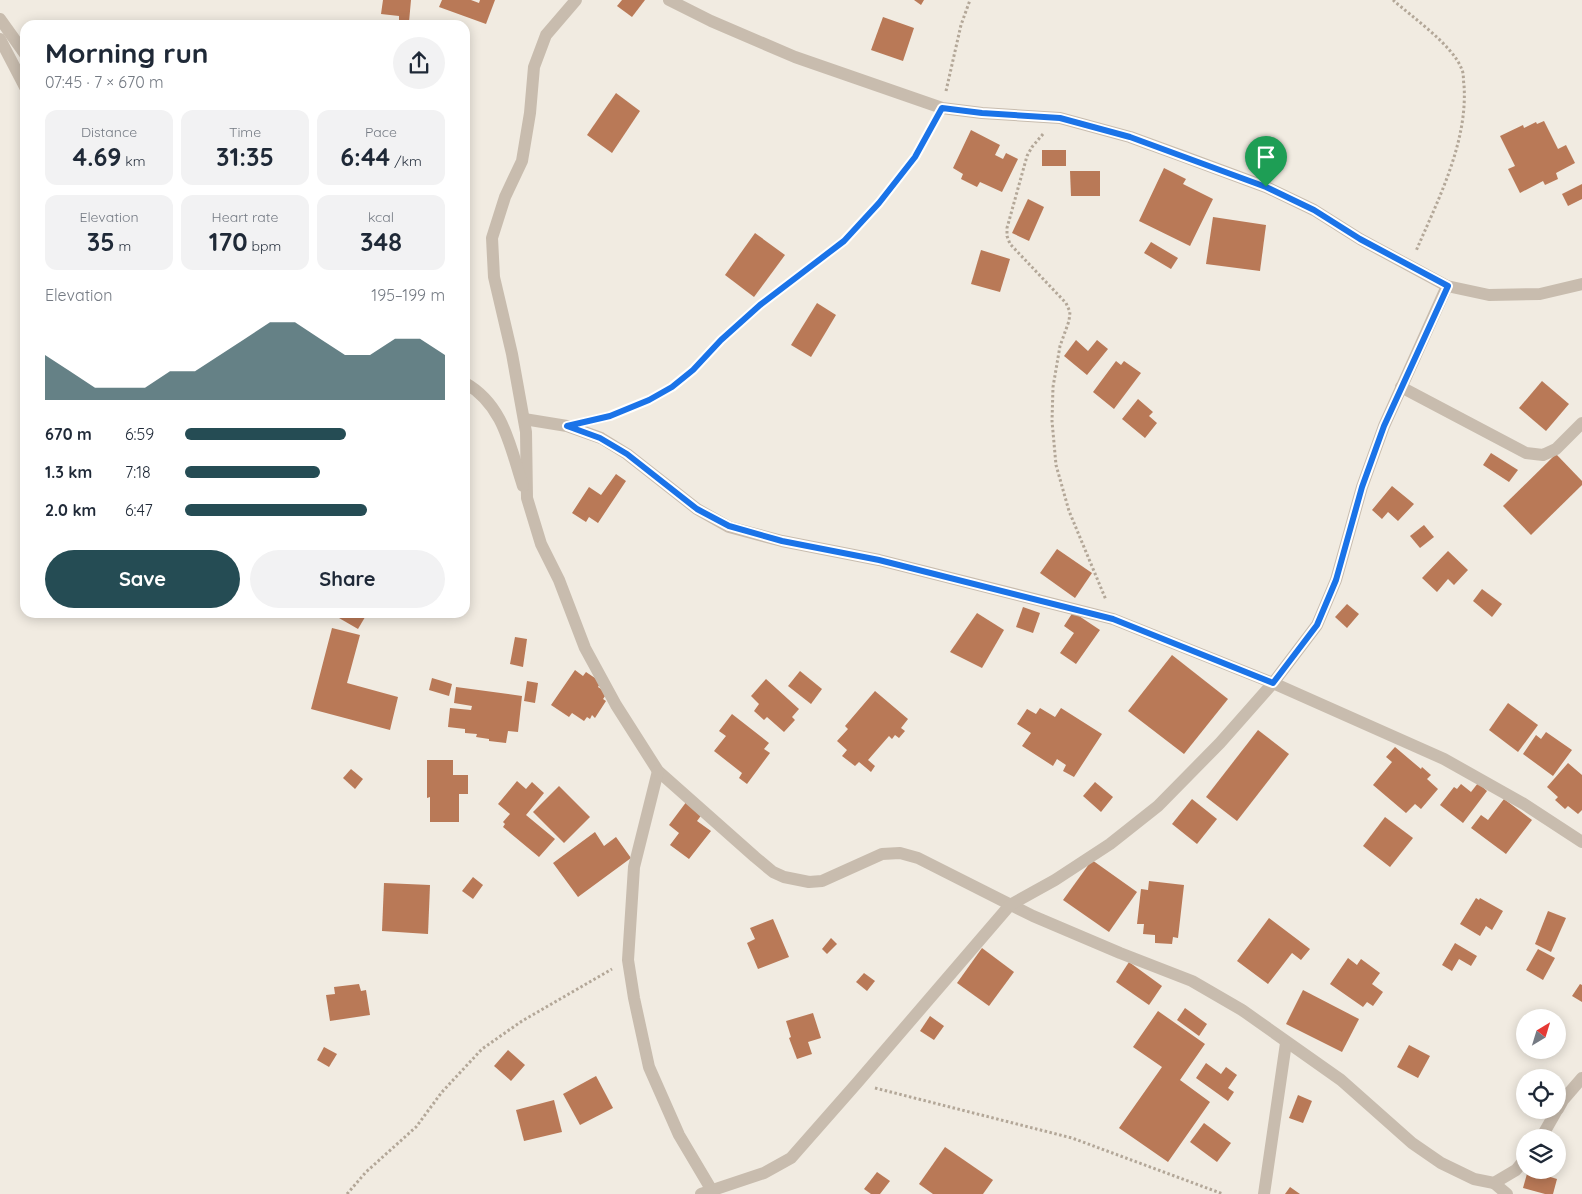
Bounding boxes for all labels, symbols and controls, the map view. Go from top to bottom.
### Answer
text: Morning run [45,35,209,70]
button: share [393,37,445,89]
text: 07:45 · 7 × 670 m [45,72,164,92]
text: Distance [81,123,137,141]
text: Time [229,123,261,141]
text: Pace [365,123,397,141]
pin [1245,136,1287,187]
text: 4.69 [72,141,121,172]
text: 31:35 [216,141,274,172]
text: 6:44 [340,141,390,172]
icon: arrive [1252,143,1280,171]
text: km [121,152,146,170]
text: /km [390,152,422,170]
text: Elevation [79,208,139,226]
text: Heart rate [212,208,278,226]
text: kcal [368,208,394,226]
text: 35 [87,226,115,257]
text: 170 [209,226,248,257]
text: 348 [360,226,402,257]
text: m [115,237,131,255]
text: bpm [248,237,281,255]
text: Elevation [45,285,112,305]
text: 195–199 m [371,285,445,305]
text: 670 m [45,424,92,444]
text: 6:59 [125,424,154,444]
text: 1.3 km [45,462,92,482]
text: 7:18 [125,462,151,482]
text: 2.0 km [45,500,96,520]
text: 6:47 [125,500,153,520]
button: Save [45,550,240,608]
button: Share [250,550,445,608]
north arrow [1516,1009,1566,1059]
map controls [1516,1009,1566,1179]
button: locate [1516,1069,1566,1119]
button: layers [1516,1129,1566,1179]

